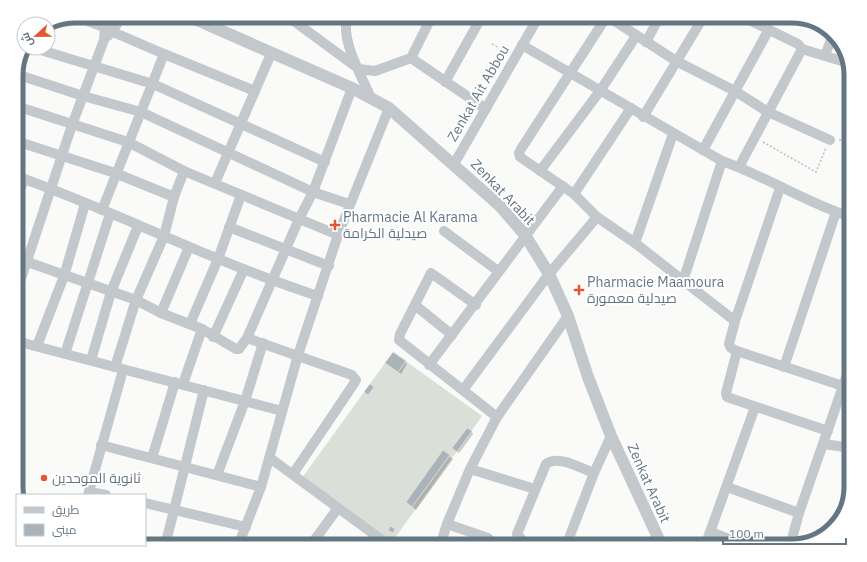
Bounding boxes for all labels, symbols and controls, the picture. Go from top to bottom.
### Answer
north arrow [16,16,56,56]
text: ش [18,31,36,49]
street label: Zenkat Ait Abbou [443,42,513,144]
street label: Zenkat Arabit [467,155,539,229]
place label: Pharmacie Al Karama صيدلية الكرامة [343,208,478,242]
marker: Pharmacie Al Karama صيدلية الكرامة [330,220,340,230]
place label: Pharmacie Maamoura صيدلية معمورة [587,273,725,307]
marker: Pharmacie Maamoura صيدلية معمورة [574,285,584,295]
street label: Zenkat Arabit [624,441,674,525]
place label: ثانوية الموحدين [52,469,141,487]
marker: ثانوية الموحدين [39,473,49,483]
legend [16,494,146,546]
text: طريق [52,502,80,517]
scale bar [723,520,846,546]
text: مبنى [52,522,77,537]
text: 100 m [729,526,764,541]

